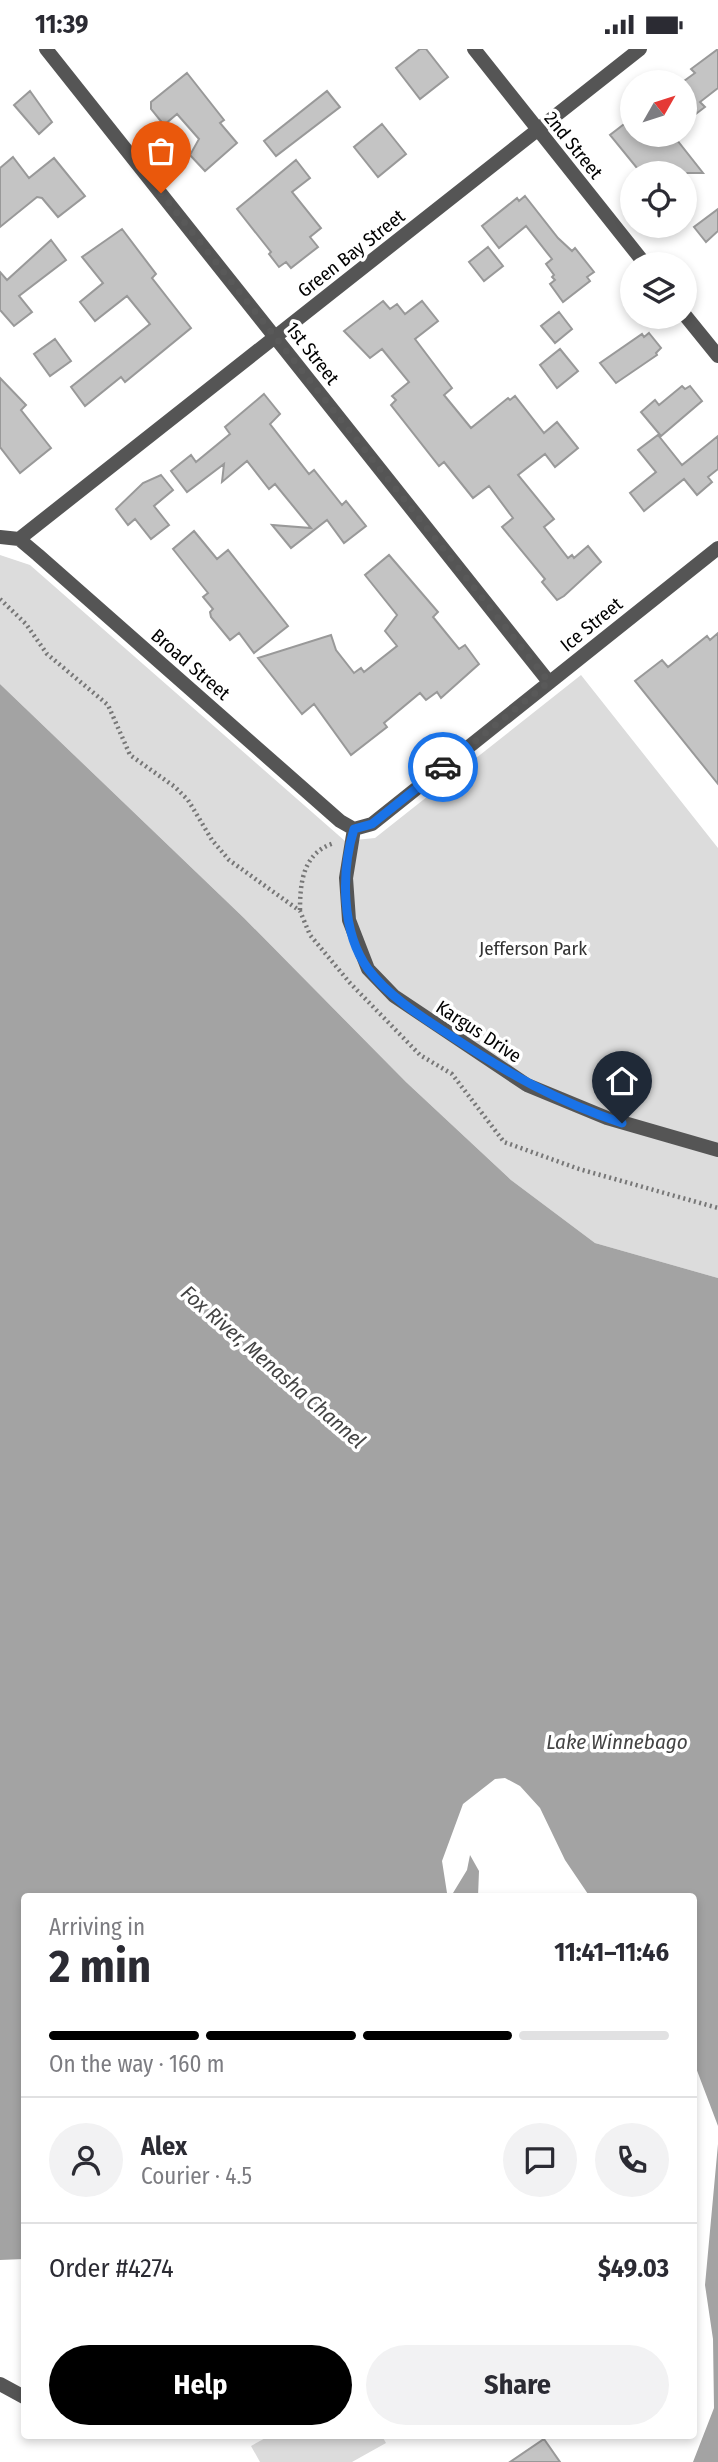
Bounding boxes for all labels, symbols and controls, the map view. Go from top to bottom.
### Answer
text: 11:39 [35,9,88,40]
north arrow [620,70,696,147]
map controls [620,70,697,329]
street label: 2nd Street [540,107,608,184]
pin [131,121,191,193]
icon: bag [142,132,180,170]
button: locate [620,161,697,238]
street label: Green Bay Street [293,204,410,302]
button: layers [620,252,697,329]
street label: 1st Street [281,317,345,390]
street label: Ice Street [556,592,628,656]
street label: Broad Street [147,624,235,705]
courier [408,732,478,802]
icon: car [424,748,462,786]
park label: Jefferson Park [479,937,587,960]
street label: Kargus Drive [432,995,526,1068]
pin [592,1051,652,1123]
icon: home [603,1062,641,1100]
water label: Fox River, Menasha Channel [175,1280,371,1454]
water label: Lake Winnebago [546,1729,688,1755]
text: Arriving in [49,1913,145,1941]
text: 11:41–11:46 [554,1937,669,1968]
text: 2 min [49,1939,151,1994]
text: On the way · 160 m [49,2050,224,2078]
button: person [49,2123,123,2197]
button: chat [503,2123,577,2197]
button: phone [595,2123,669,2197]
text: Alex [141,2131,187,2162]
text: Courier · 4.5 [141,2162,252,2190]
text: Order #4274 [49,2253,174,2284]
text: $49.03 [598,2253,669,2284]
button: Help [49,2345,352,2425]
button: Share [366,2345,669,2425]

